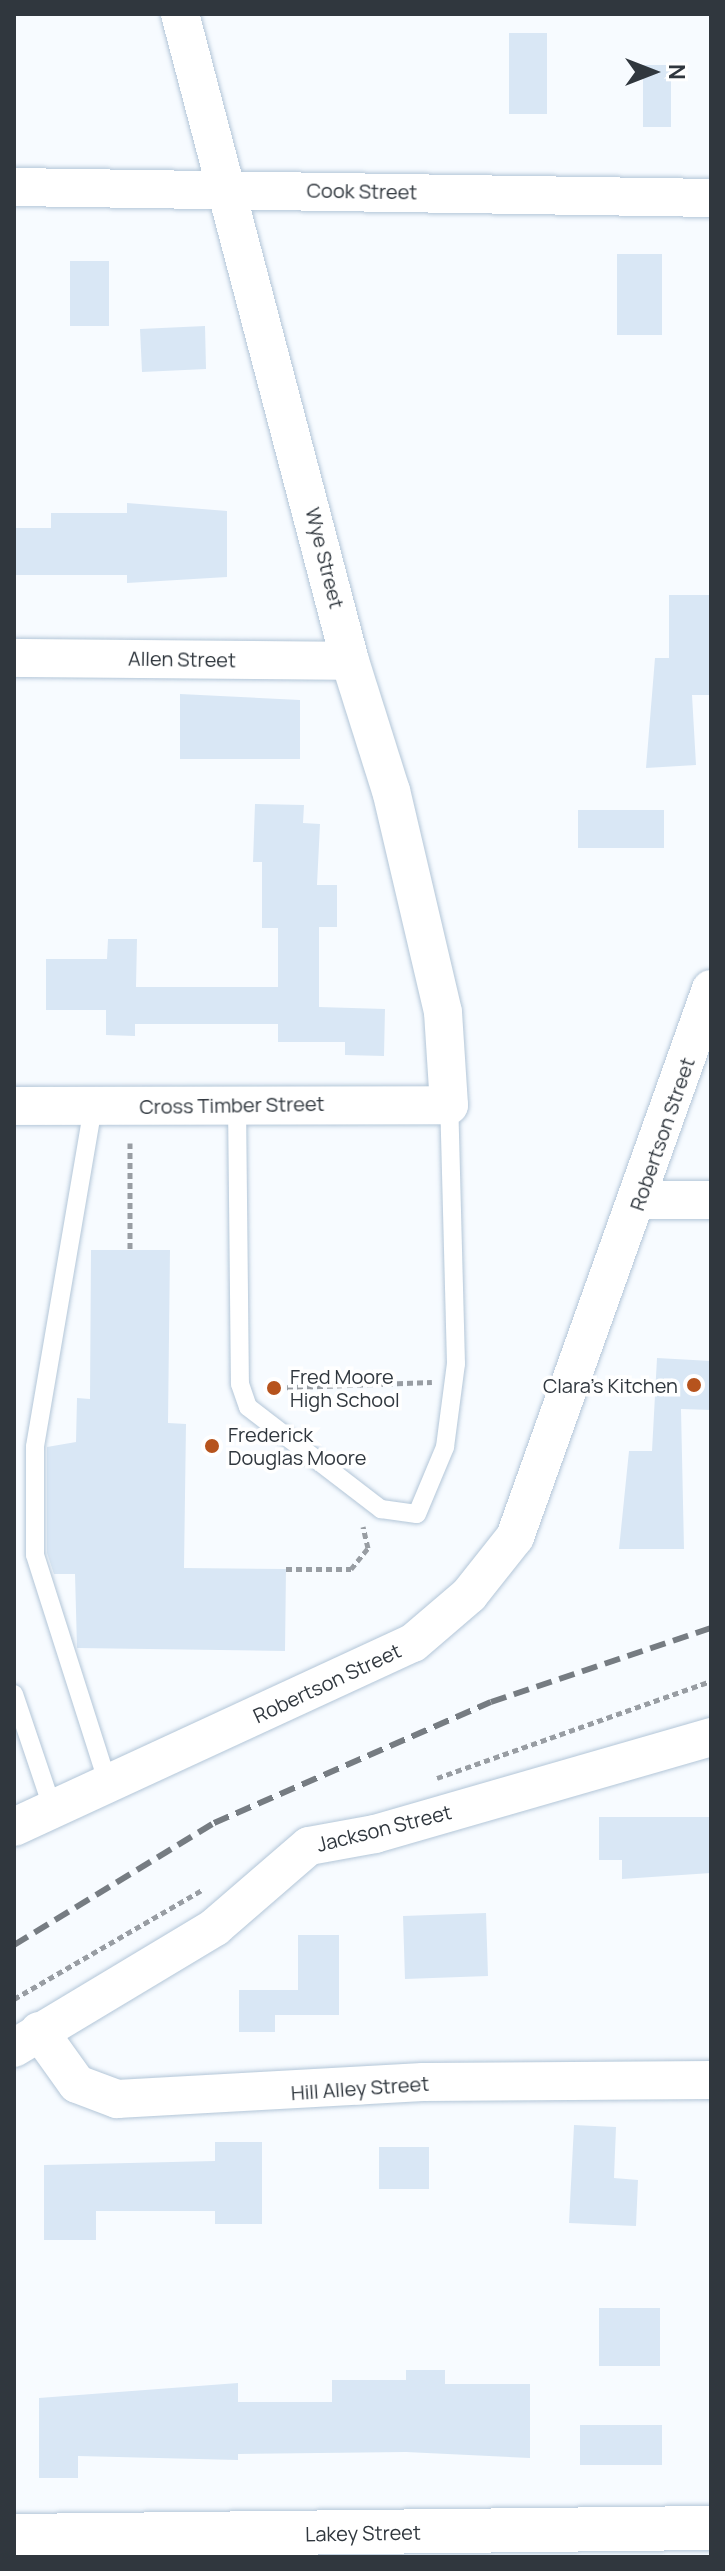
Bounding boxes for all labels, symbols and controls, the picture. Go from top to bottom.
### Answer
north arrow [613,32,693,112]
text: N [662,64,692,80]
street label: Cook Street [306,178,418,204]
street label: Wye Street [301,505,349,611]
street label: Allen Street [128,646,236,672]
street label: Robertson Street [625,1054,699,1214]
street label: Cross Timber Street [139,1091,325,1119]
place label: Fred Moore High School [290,1364,400,1411]
place label: Clara's Kitchen [543,1373,678,1397]
marker: Clara's Kitchen [685,1376,703,1394]
marker: Fred Moore High School [265,1379,283,1397]
place label: Frederick Douglas Moore [228,1422,366,1469]
marker: Frederick Douglas Moore [203,1437,221,1455]
street label: Robertson Street [249,1638,405,1728]
street label: Jackson Street [314,1800,454,1856]
street label: Hill Alley Street [290,2071,430,2105]
street label: Lakey Street [305,2520,421,2546]

